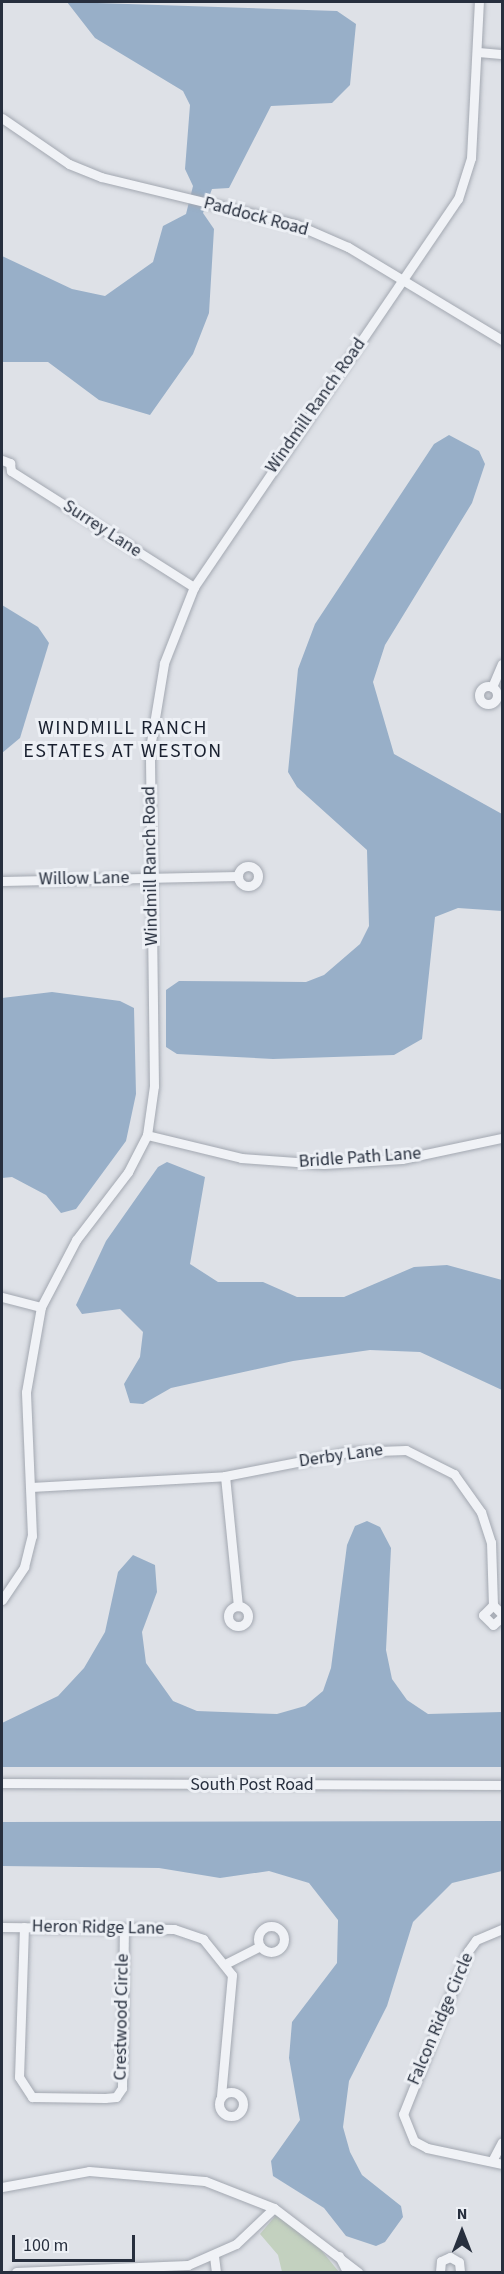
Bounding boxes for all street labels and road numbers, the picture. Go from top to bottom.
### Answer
street label: Paddock Road [201,193,311,241]
street label: Windmill Ranch Road [261,334,371,478]
street label: Surrey Lane [59,496,145,562]
street label: Windmill Ranch Road [139,786,163,946]
street label: Willow Lane [39,867,129,891]
street label: Bridle Path Lane [298,1143,422,1173]
street label: Derby Lane [298,1439,384,1473]
street label: South Post Road [190,1774,314,1796]
street label: Heron Ridge Lane [32,1916,164,1940]
street label: Falcon Ridge Circle [403,1950,479,2088]
street label: Crestwood Circle [110,1953,134,2081]

